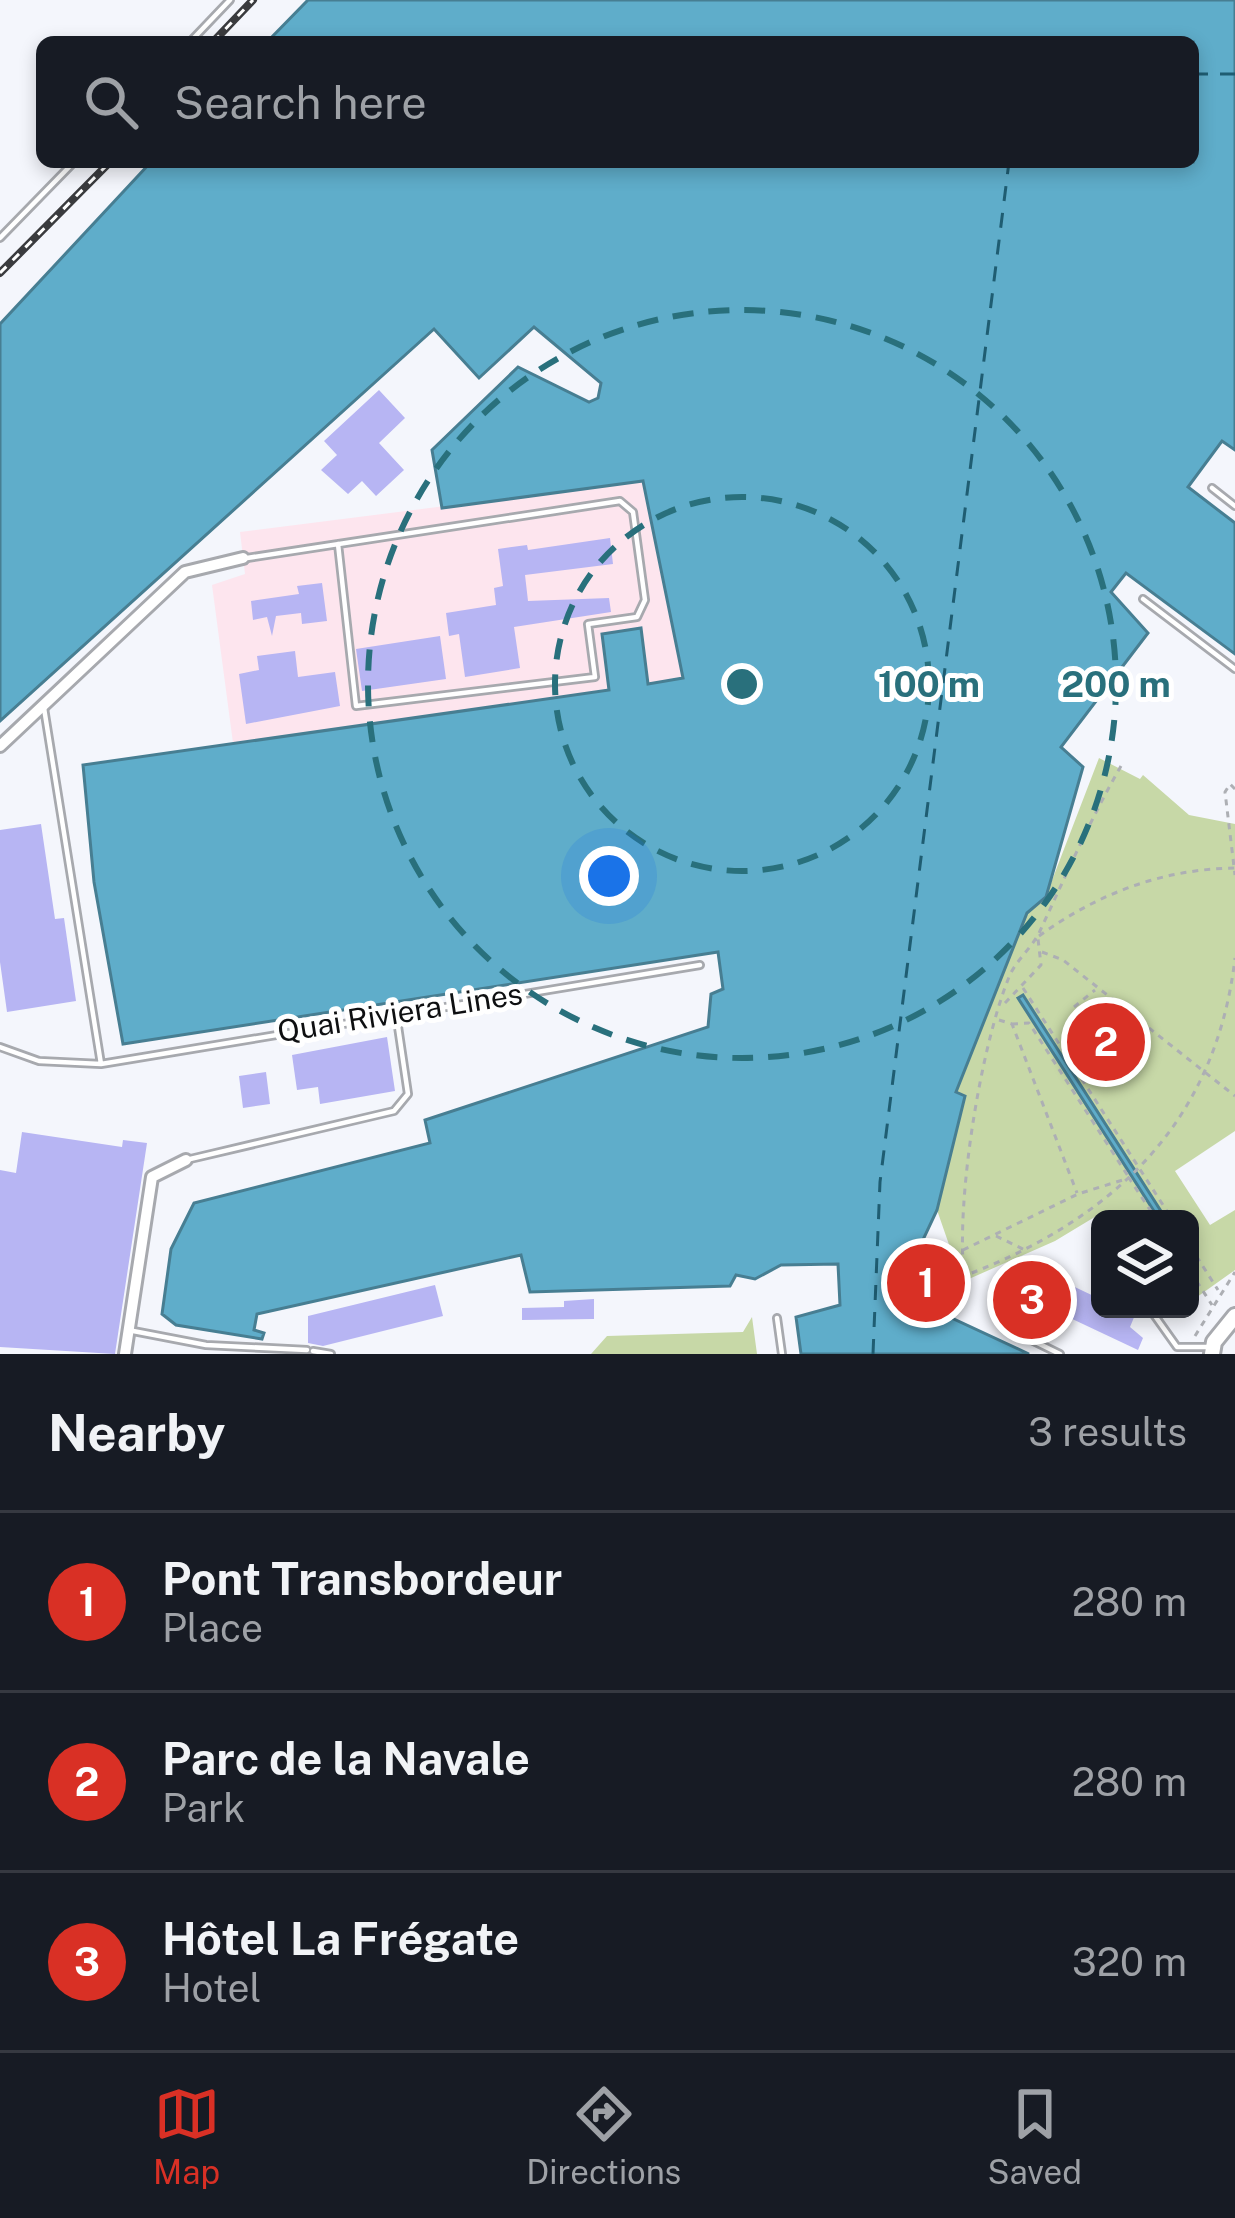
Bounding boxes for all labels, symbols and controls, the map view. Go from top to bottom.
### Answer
search box [36,36,1199,168]
icon: search [78,69,144,135]
text: Search here [174,76,427,129]
centre of rings [721,663,763,705]
text: 100 m [878,663,980,705]
text: 200 m [1061,663,1171,705]
your location [579,846,639,906]
street label: Quai Riviera Lines [275,975,525,1049]
pin: 2 [1067,997,1145,1087]
map controls [1091,1210,1199,1318]
button: layers [1091,1210,1199,1318]
pin: 1 [887,1238,965,1328]
pin: 3 [993,1255,1071,1345]
text: Nearby [48,1403,225,1462]
text: 3 results [1028,1409,1187,1455]
text: Pont Transbordeur [162,1552,562,1605]
text: 1 [79,1579,95,1625]
text: 280 m [1072,1579,1187,1625]
text: Place [162,1605,263,1651]
text: Parc de la Navale [162,1732,530,1785]
text: 2 [75,1759,99,1805]
text: 280 m [1072,1759,1187,1805]
text: Park [162,1785,245,1831]
text: Hôtel La Frégate [162,1912,519,1965]
text: 3 [74,1939,100,1985]
text: 320 m [1072,1939,1187,1985]
text: Hotel [162,1965,261,2011]
tab: Map [153,2081,220,2191]
tab: Directions [526,2081,681,2191]
tab: Saved [988,2081,1082,2191]

